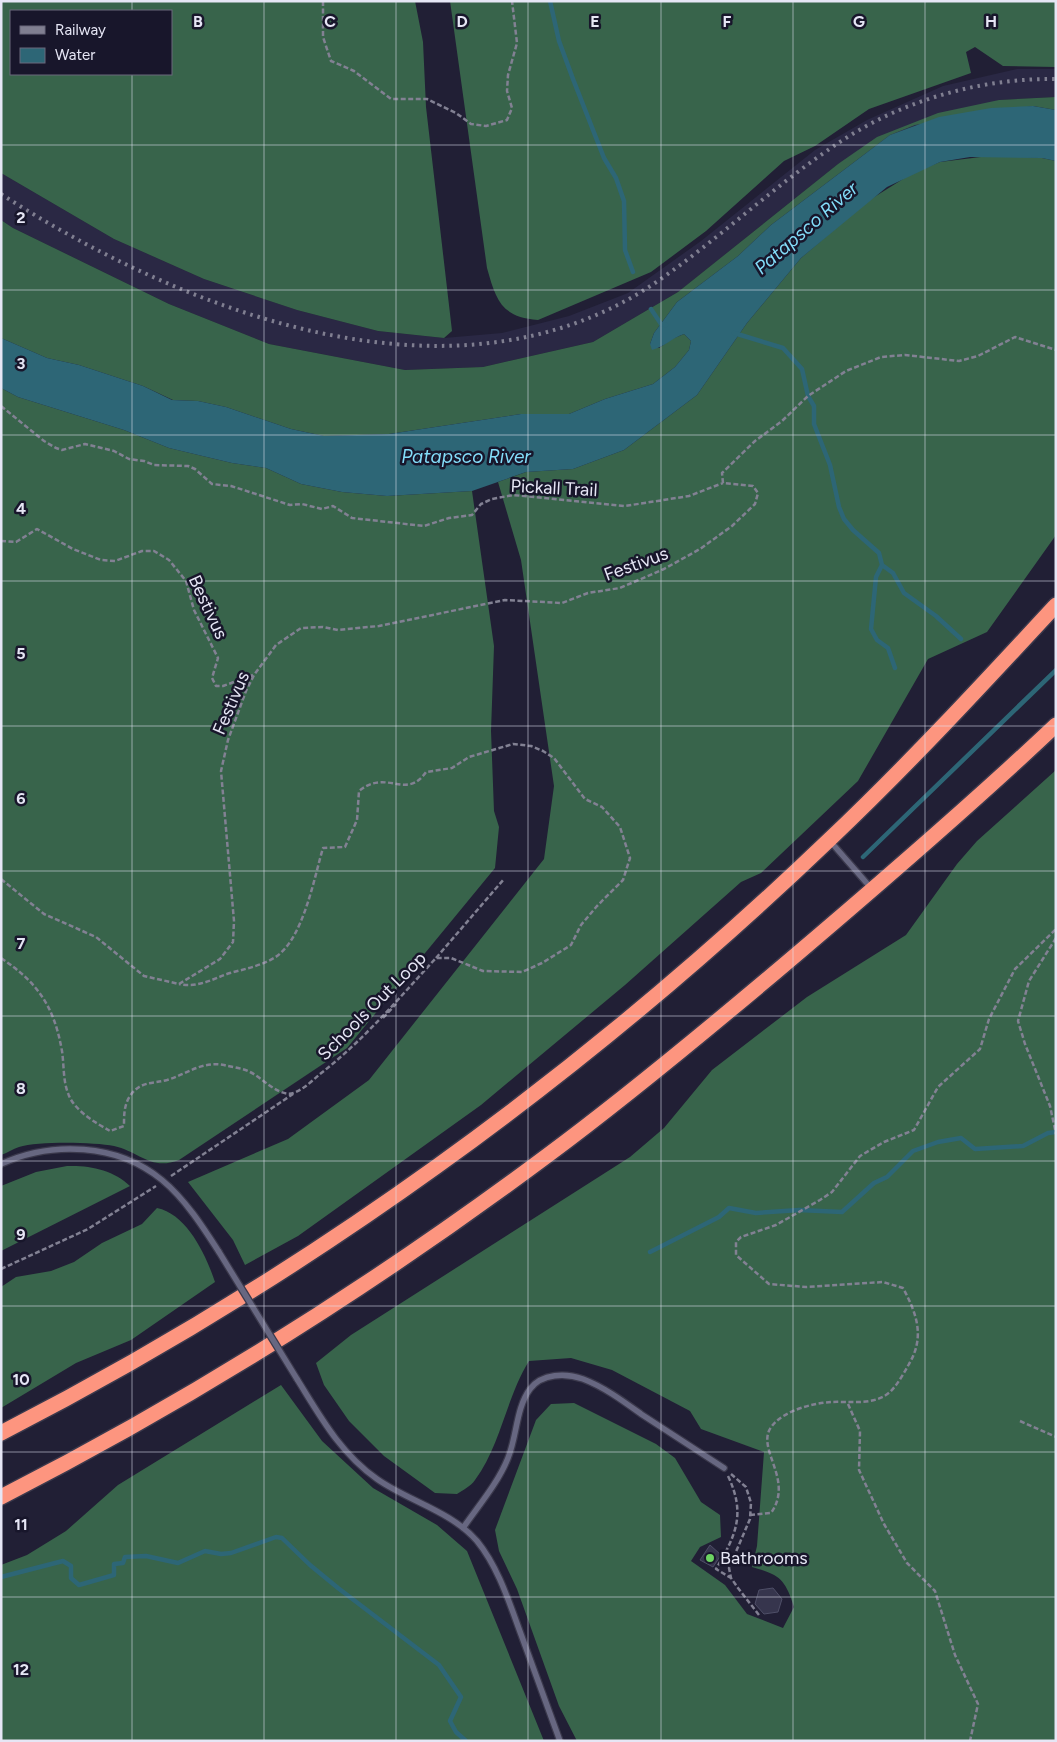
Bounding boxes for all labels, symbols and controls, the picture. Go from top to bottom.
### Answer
legend [10,10,172,75]
text: B [193,12,203,31]
text: C [324,12,336,31]
text: D [456,12,468,31]
text: E [590,12,600,31]
text: F [723,12,732,31]
text: G [853,12,865,31]
text: H [985,12,997,31]
text: Railway [55,21,106,39]
text: Water [55,46,95,64]
water label: Patapsco River [750,176,863,279]
text: 2 [16,208,26,227]
text: 3 [17,354,26,373]
water label: Patapsco River [401,445,531,468]
street label: Pickall Trail [510,475,598,501]
text: 4 [16,499,26,518]
street label: Festivus [601,542,671,586]
street label: Bestivus [184,572,232,642]
text: 5 [16,644,26,663]
street label: Festivus [208,668,254,738]
text: 6 [16,789,26,808]
text: 7 [17,934,26,953]
street label: Schools Out Loop [313,947,431,1065]
text: 8 [16,1079,26,1098]
text: 9 [16,1225,26,1244]
text: 10 [12,1370,30,1389]
text: 11 [14,1515,28,1534]
place label: Bathrooms [720,1547,808,1569]
marker: Bathrooms [704,1552,716,1564]
text: 12 [13,1660,29,1679]

